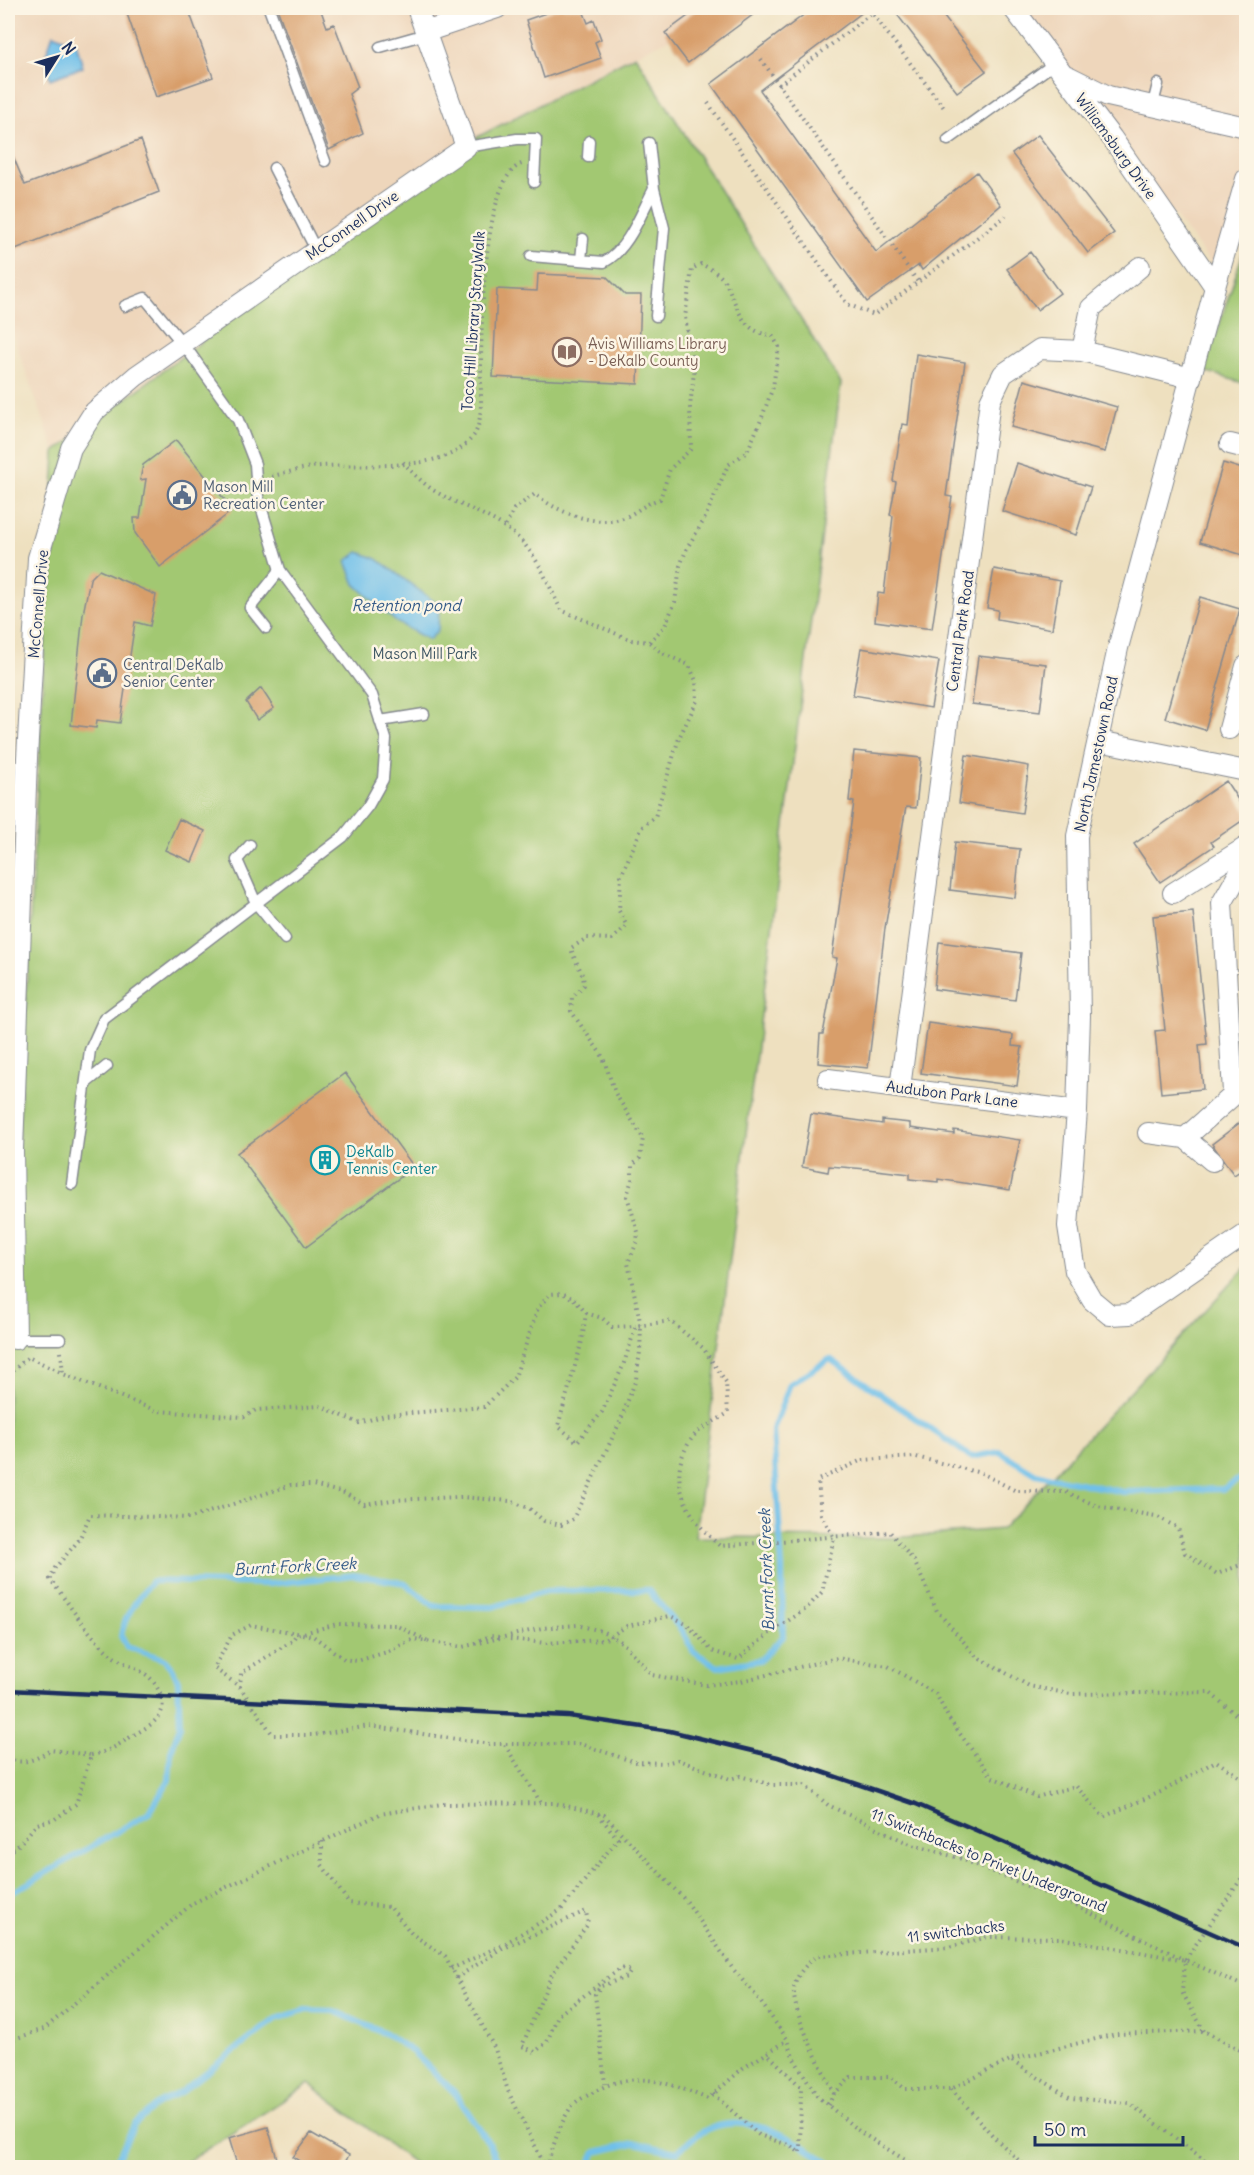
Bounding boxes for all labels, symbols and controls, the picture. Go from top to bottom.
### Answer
north arrow [27,27,87,87]
text: N [58,38,80,58]
street label: Williamsburg Drive [1071,89,1161,203]
street label: McConnell Drive [302,186,402,264]
street label: Toco Hill Library StoryWalk [457,230,489,412]
place label: Avis Williams Library - DeKalb County [588,334,727,370]
library icon: Avis Williams Library - DeKalb County [551,336,583,368]
place label: Mason Mill Recreation Center [203,477,325,513]
public building icon: Mason Mill Recreation Center [166,479,198,511]
street label: McConnell Drive [24,549,52,659]
street label: Central Park Road [942,569,978,693]
water label: Retention pond [351,595,463,615]
park label: Mason Mill Park [373,644,478,663]
place label: Central DeKalb Senior Center [123,655,224,691]
public building icon: Central DeKalb Senior Center [86,657,118,689]
street label: North Jamestown Road [1070,674,1122,834]
street label: Audubon Park Lane [885,1076,1019,1112]
place label: DeKalb Tennis Center [346,1142,437,1178]
building icon: DeKalb Tennis Center [309,1144,341,1176]
water label: Burnt Fork Creek [754,1507,778,1632]
water label: Burnt Fork Creek [233,1553,358,1579]
street label: 11 Switchbacks to Privet Underground [868,1804,1110,1916]
street label: 11 switchbacks [906,1916,1006,1946]
scale bar [1035,2109,1184,2147]
text: 50 m [1044,2118,1086,2141]

